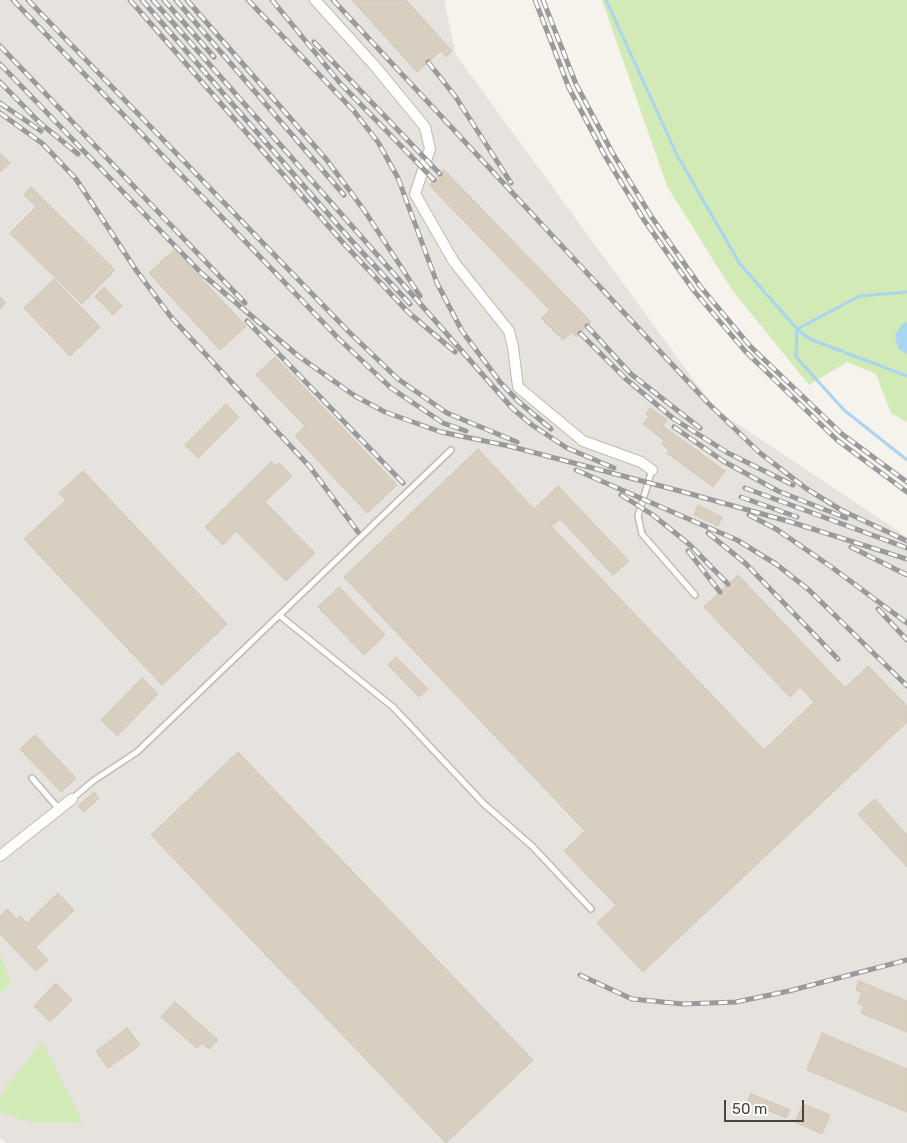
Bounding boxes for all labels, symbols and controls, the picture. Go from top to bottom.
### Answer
scale bar [727,1090,807,1122]
text: 50 m [732,1100,767,1118]

